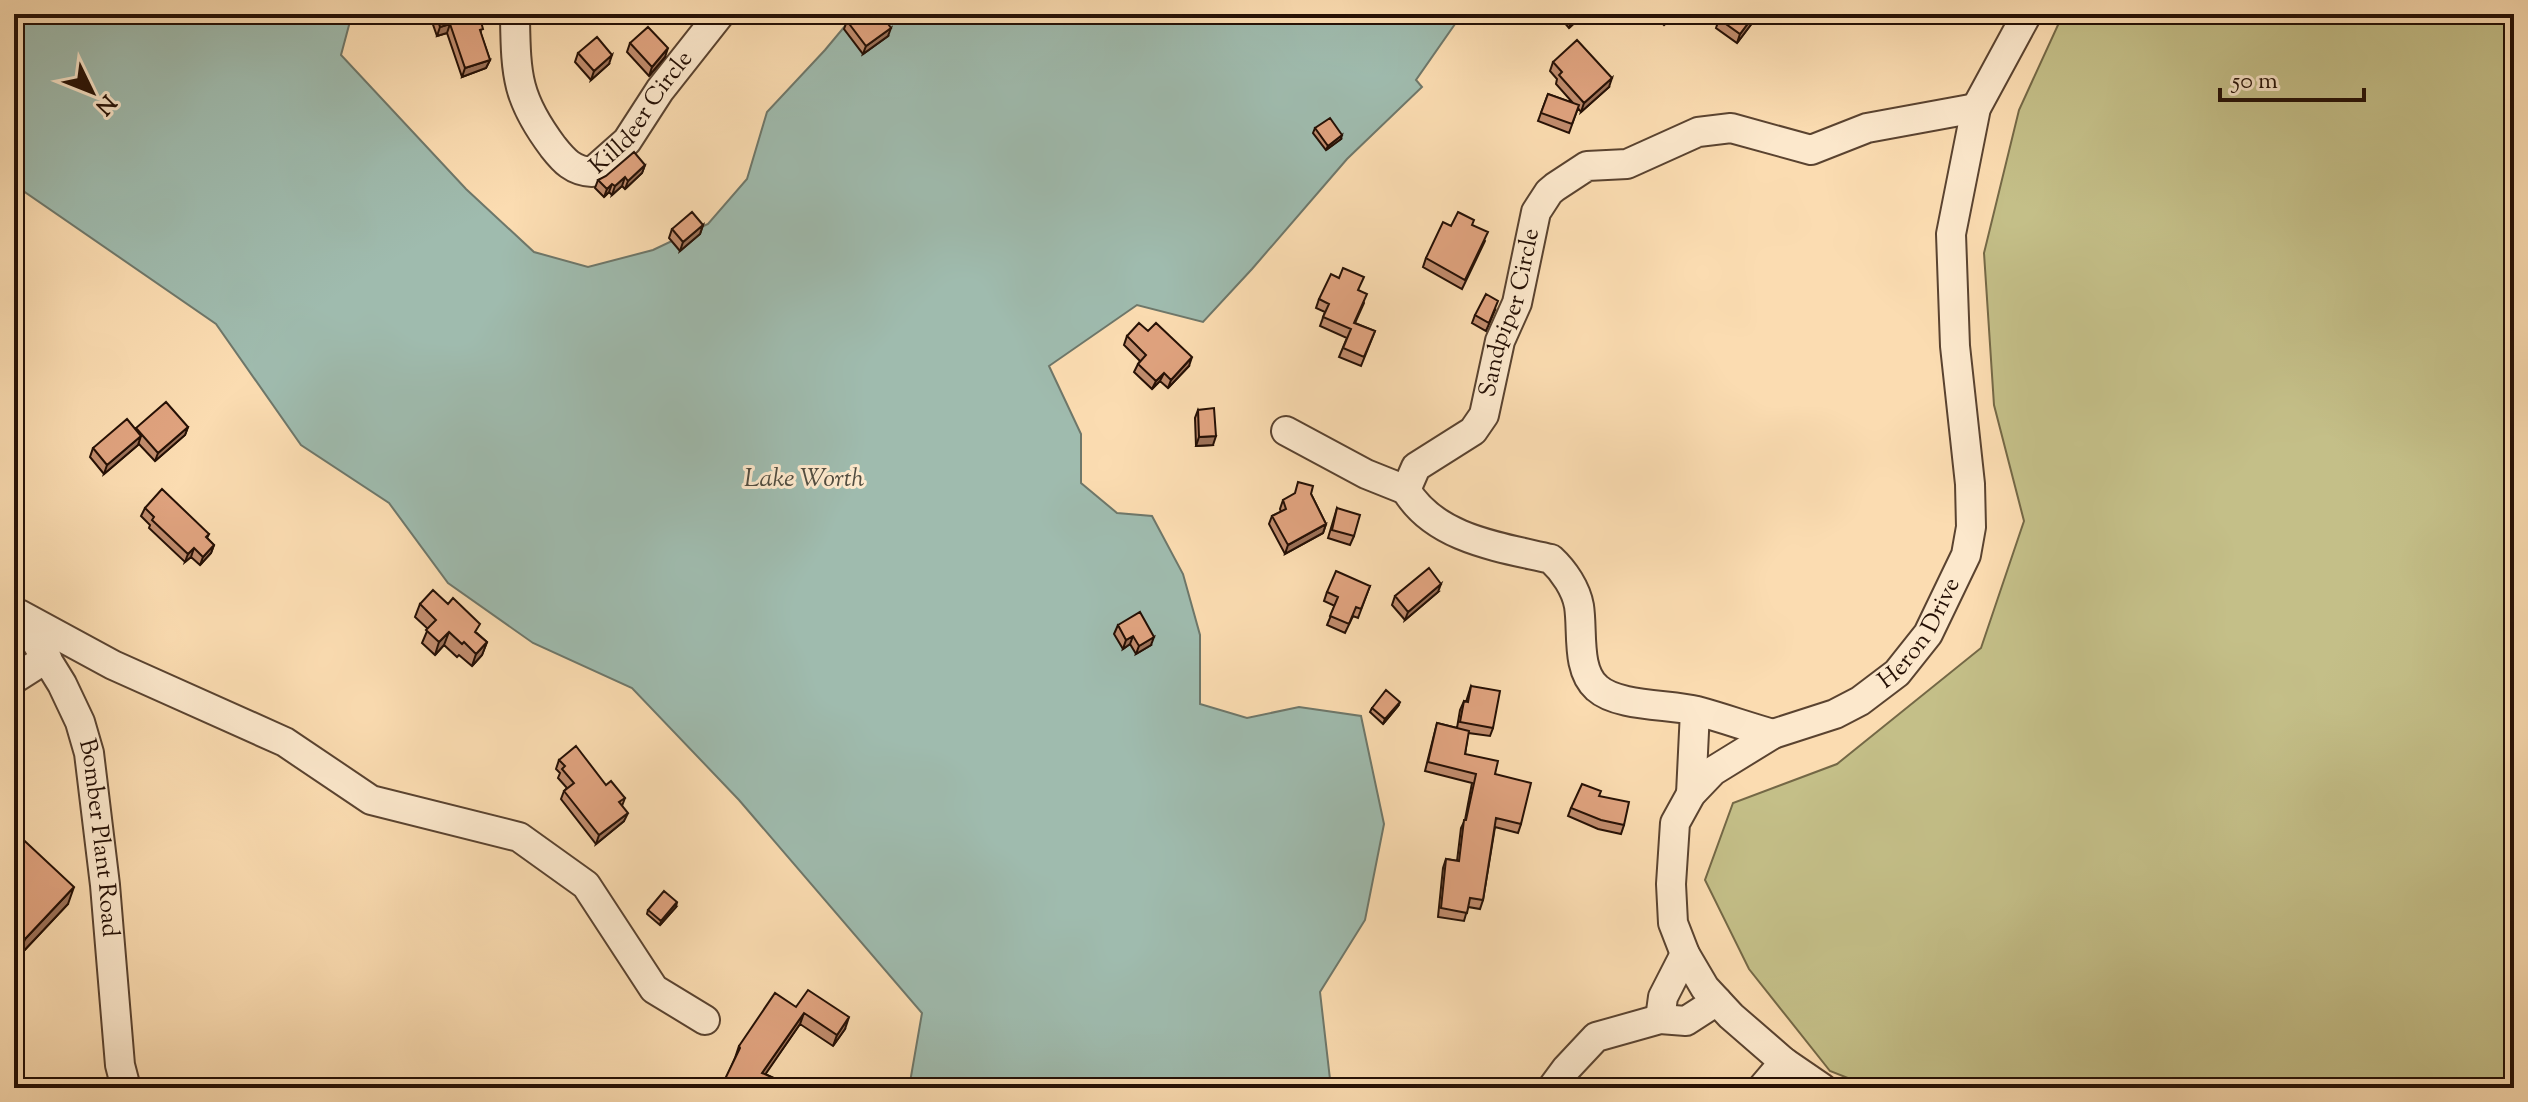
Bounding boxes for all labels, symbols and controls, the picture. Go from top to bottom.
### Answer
street label: Killdeer Circle [583,44,701,183]
north arrow [52,52,132,132]
scale bar [2220,52,2364,102]
text: 50 m [2230,65,2278,99]
text: N [86,86,122,121]
street label: Sandpiper Circle [1471,225,1549,400]
water label: Lake Worth [744,461,865,498]
street label: Heron Drive [1871,572,1970,698]
street label: Bomber Plant Road [69,735,126,939]

